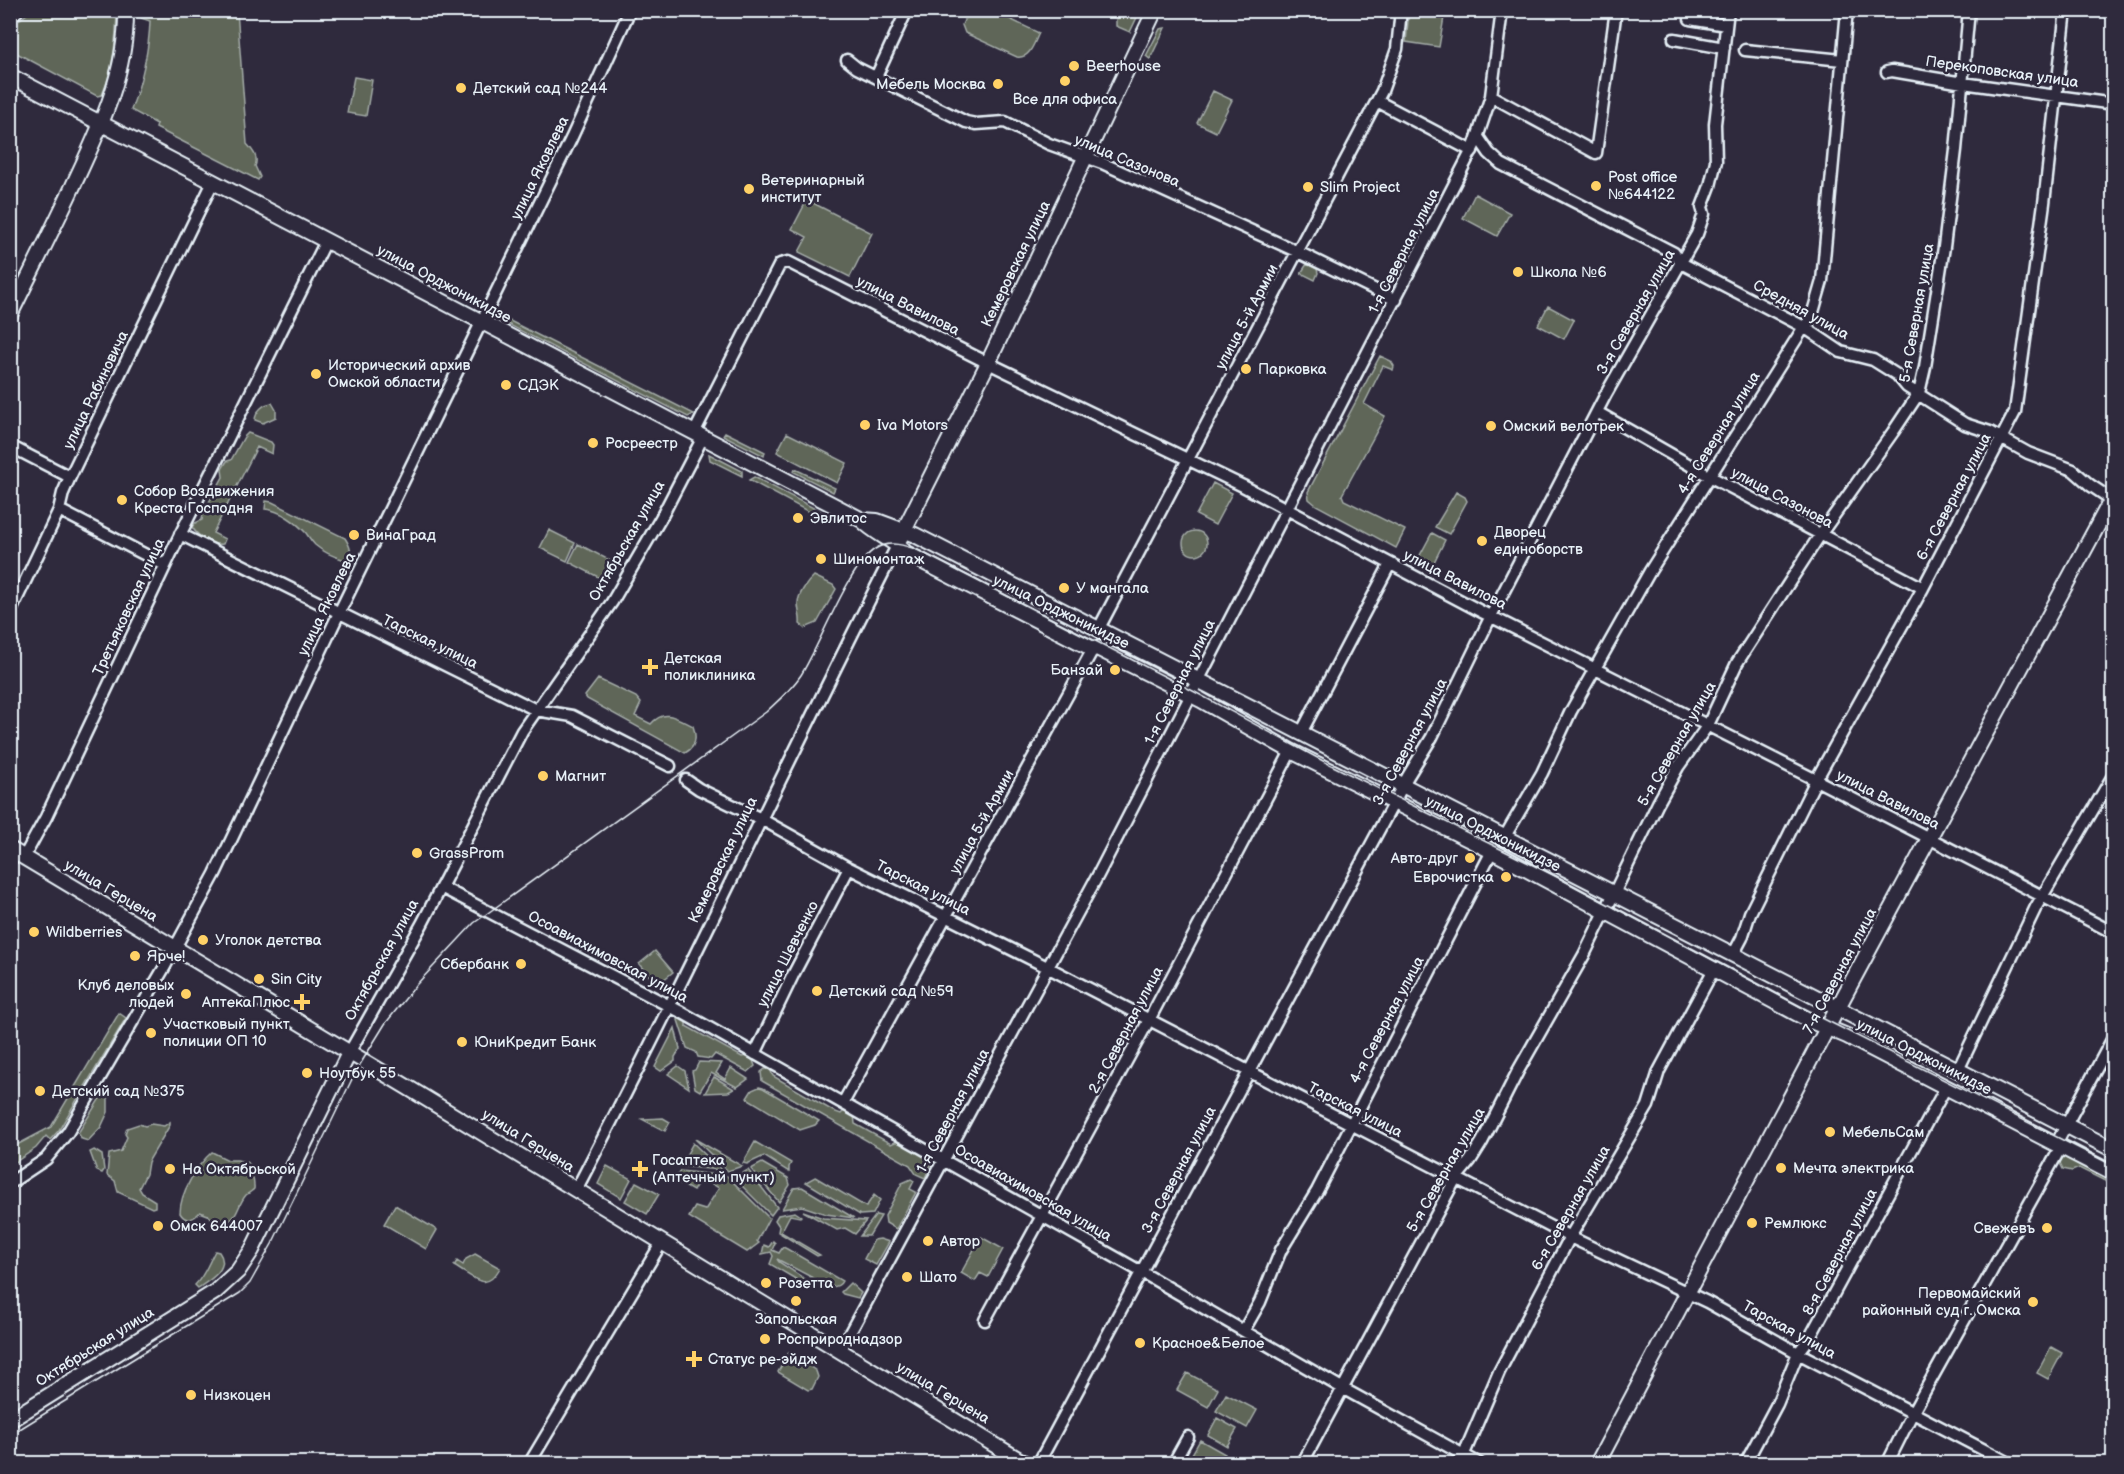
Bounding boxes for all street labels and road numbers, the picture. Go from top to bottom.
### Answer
street label: Перекоповская улица [1924,52,2080,92]
street label: улица Яковлева [507,113,573,223]
street label: улица Сазонова [1071,130,1183,192]
street label: 1-я Северная улица [1364,185,1444,317]
street label: Кемеровская улица [977,198,1055,330]
street label: улица Орджоникидзе [374,241,514,327]
street label: 5-я Северная улица [1895,242,1939,384]
street label: 3-я Северная улица [1592,246,1680,378]
street label: улица 5-й Армии [1211,261,1283,373]
street label: улица Вавилова [853,272,963,340]
street label: Средняя улица [1750,276,1852,344]
street label: улица Рабиновича [59,327,133,452]
street label: 4-я Северная улица [1673,368,1765,498]
street label: 6-я Северная улица [1912,430,1996,564]
street label: улица Сазонова [1728,463,1836,533]
street label: Октябрьская улица [585,477,669,605]
street label: Третьяковская улица [89,535,169,679]
street label: улица Вавилова [1400,546,1510,614]
street label: улица Яковлева [294,549,360,659]
street label: улица Орджоникидзе [990,571,1132,653]
street label: Тарская улица [379,611,481,673]
street label: 1-я Северная улица [1140,616,1220,748]
street label: 3-я Северная улица [1368,675,1452,809]
street label: 5-я Северная улица [1634,678,1721,810]
street label: улица 5-й Армии [945,766,1019,878]
street label: улица Вавилова [1833,766,1943,834]
street label: улица Орджоникидзе [1422,792,1564,876]
street label: Кемеровская улица [684,794,762,926]
street label: улица Герцена [61,856,161,926]
street label: Тарская улица [872,856,974,920]
street label: Октябрьская улица [341,896,423,1024]
street label: улица Шевченко [753,898,823,1010]
street label: 7-я Северная улица [1799,905,1881,1037]
street label: Осоавиахимовская улица [525,907,691,1007]
street label: 4-я Северная улица [1345,953,1429,1087]
street label: 2-я Северная улица [1084,963,1168,1097]
street label: улица Орджоникидзе [1853,1015,1995,1099]
street label: 1-я Северная улица [912,1045,994,1176]
street label: Тарская улица [1304,1078,1406,1142]
street label: 3-я Северная улица [1137,1103,1221,1237]
street label: 5-я Северная улица [1403,1104,1490,1236]
street label: улица Герцена [478,1105,578,1177]
street label: Осоавиахимовская улица [951,1140,1115,1246]
street label: 6-я Северная улица [1527,1142,1615,1274]
street label: 8-я Северная улица [1799,1185,1882,1319]
street label: Тарская улица [1739,1297,1839,1364]
street label: Октябрьская улица [32,1303,158,1391]
street label: улица Герцена [893,1358,993,1428]

